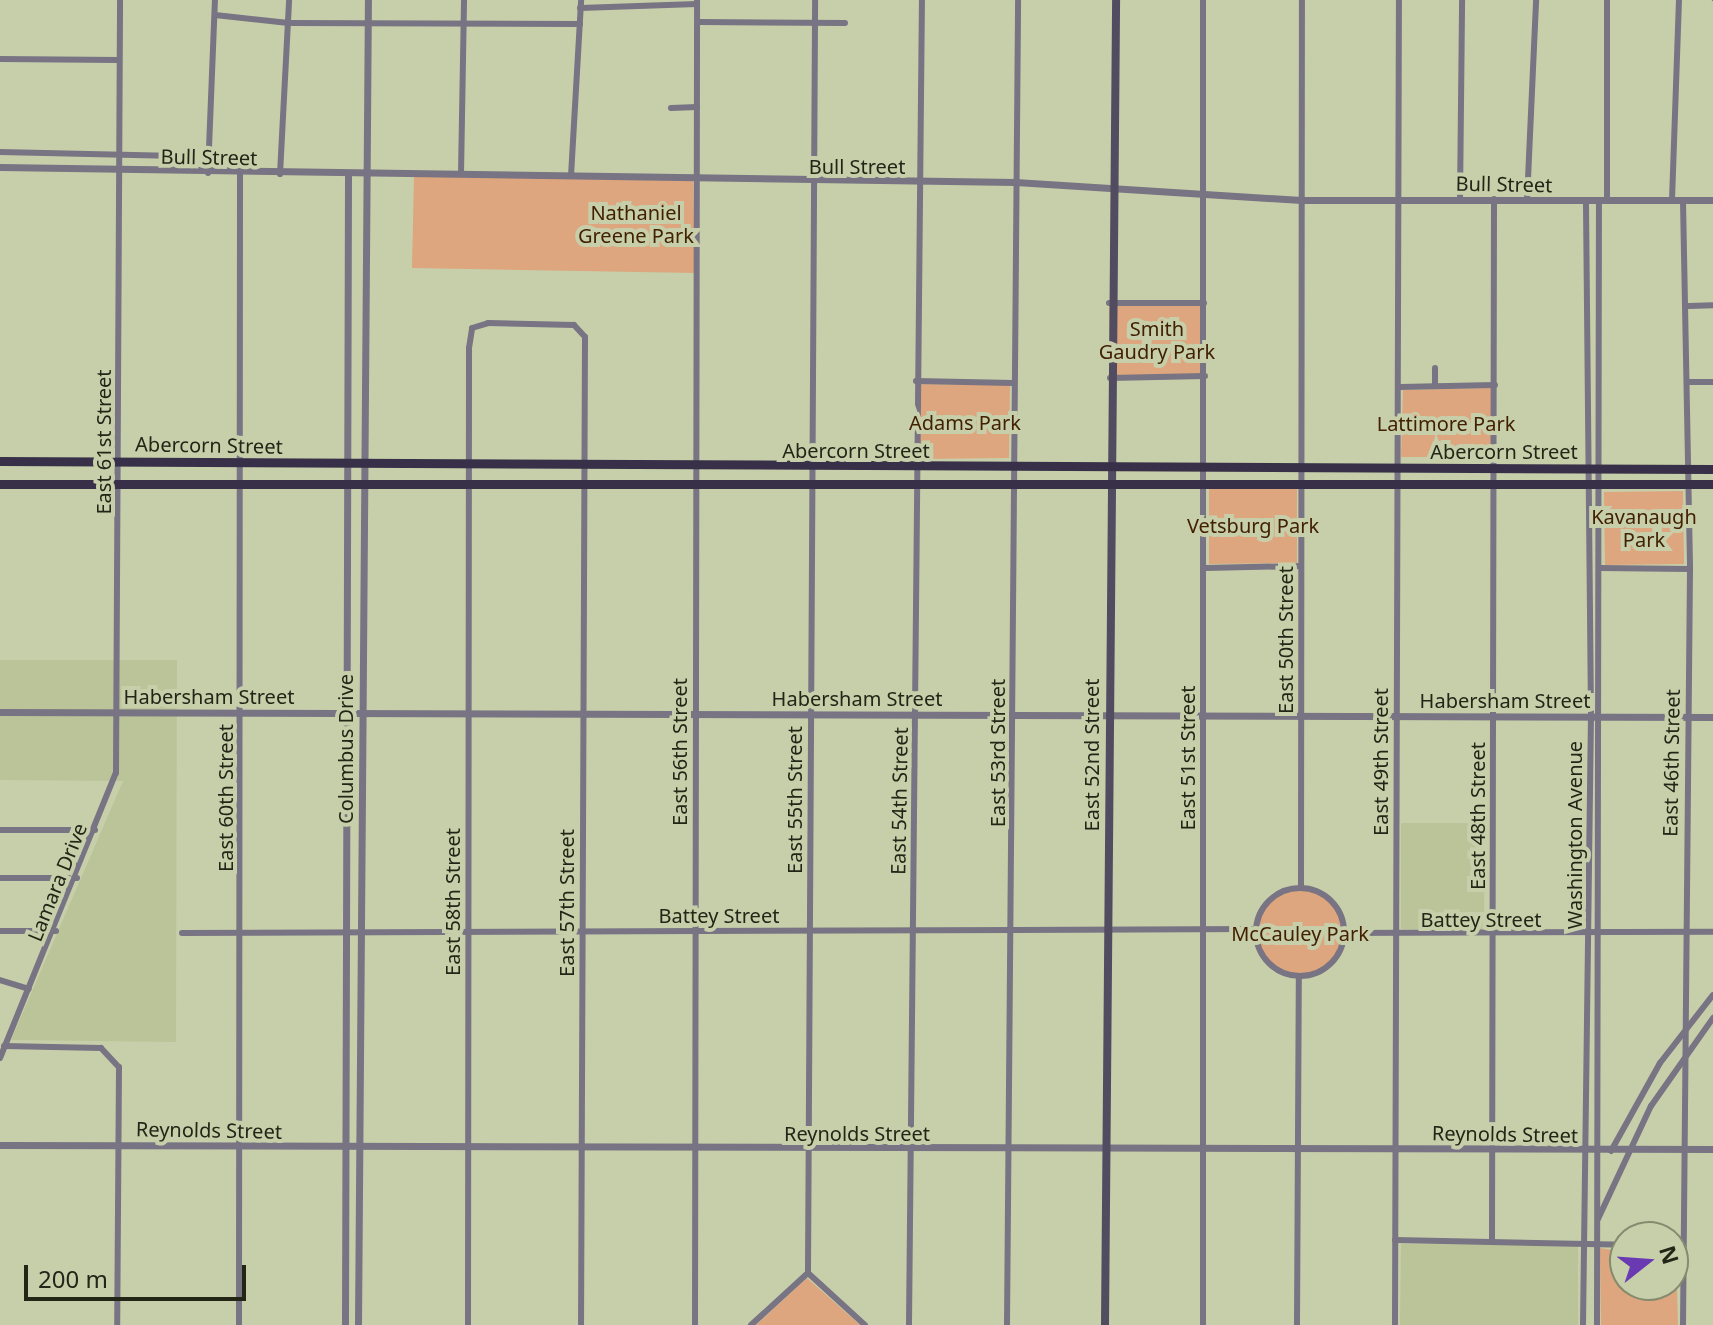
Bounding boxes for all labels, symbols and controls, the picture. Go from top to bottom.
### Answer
street label: Bull Street [160,144,258,170]
street label: Bull Street [809,154,905,178]
street label: Bull Street [1455,171,1553,197]
park label: Nathaniel Greene Park [578,201,694,248]
park label: Smith Gaudry Park [1099,317,1215,364]
street label: East 61st Street [91,369,115,515]
park label: Adams Park [909,410,1021,434]
park label: Lattimore Park [1377,411,1515,435]
street label: Abercorn Street [135,432,283,458]
street label: Abercorn Street [782,438,930,462]
street label: Abercorn Street [1430,439,1578,463]
park label: Kavanaugh Park [1591,505,1697,552]
park label: Vetsburg Park [1187,513,1319,537]
street label: East 50th Street [1273,566,1297,714]
street label: Columbus Drive [333,674,357,824]
street label: East 56th Street [667,678,691,826]
street label: East 53rd Street [985,679,1009,827]
street label: East 52nd Street [1079,679,1103,831]
street label: Habersham Street [124,684,294,708]
street label: East 51st Street [1175,685,1199,831]
street label: Habersham Street [772,686,942,710]
street label: East 49th Street [1368,688,1392,836]
street label: Habersham Street [1420,688,1590,712]
street label: East 46th Street [1658,689,1684,837]
street label: East 60th Street [213,724,237,872]
street label: East 55th Street [782,726,806,874]
street label: East 54th Street [886,727,912,875]
street label: Washington Avenue [1562,741,1586,929]
street label: East 48th Street [1465,742,1489,890]
street label: Lamara Drive [22,819,92,945]
street label: East 58th Street [440,828,464,976]
street label: East 57th Street [554,829,578,977]
street label: Battey Street [659,903,779,927]
street label: Battey Street [1421,907,1541,931]
park label: McCauley Park [1231,921,1369,945]
street label: Reynolds Street [136,1117,282,1143]
street label: Reynolds Street [784,1121,930,1145]
street label: Reynolds Street [1432,1121,1578,1147]
north arrow [1609,1221,1689,1301]
text: N [1653,1242,1687,1268]
scale bar [28,1249,250,1299]
text: 200 m [38,1262,108,1295]

